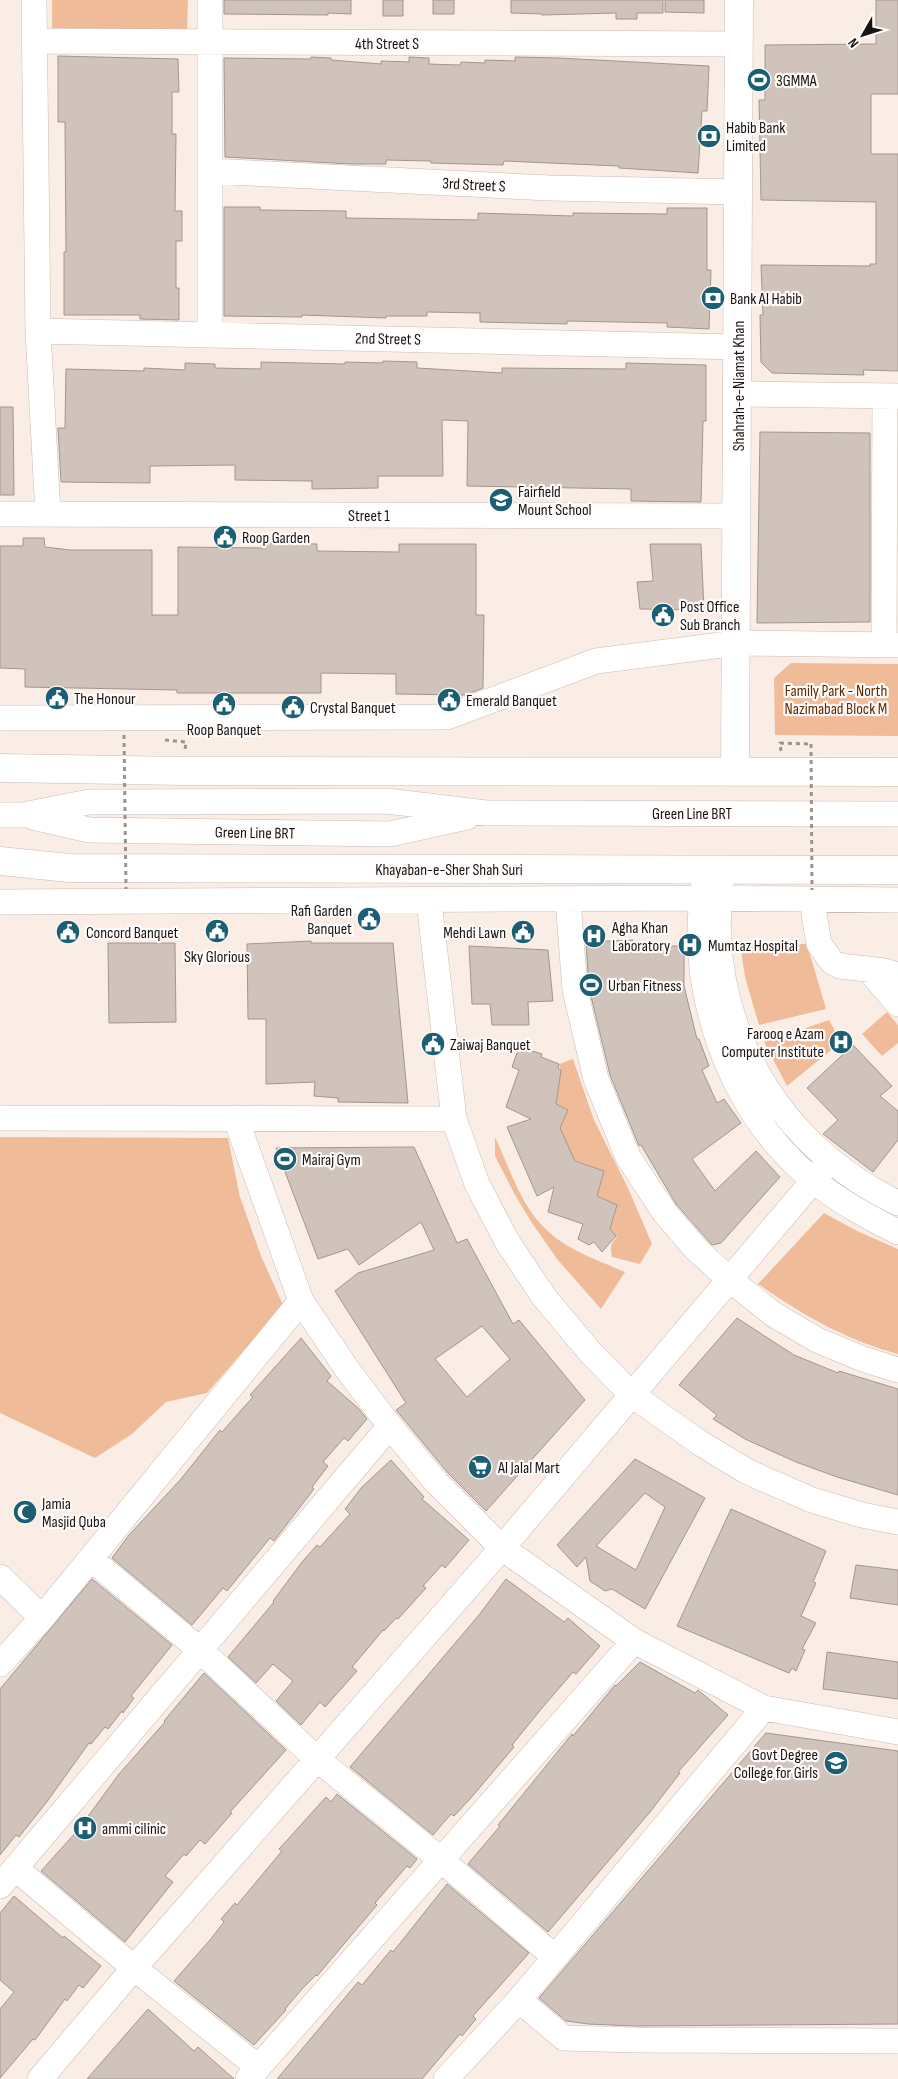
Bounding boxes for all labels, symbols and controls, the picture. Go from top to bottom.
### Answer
north arrow [838,10,888,60]
street label: 4th Street S [355,35,419,54]
text: N [844,35,862,51]
sports icon: 3GMMA [746,67,772,93]
place label: 3GMMA [776,72,817,91]
place label: Habib Bank Limited [726,119,785,156]
bank icon: Habib Bank Limited [696,123,722,149]
street label: 3rd Street S [442,174,506,197]
bank icon: Bank Al Habib [700,285,726,311]
place label: Bank Al Habib [730,290,802,309]
street label: Shahrah-e-Niamat Khan [730,321,749,451]
street label: 2nd Street S [355,329,421,350]
place label: Fairfield Mount School [518,483,592,520]
school or university icon: Fairfield Mount School [488,487,514,513]
street label: Street 1 [348,507,390,526]
public building icon: Roop Garden [212,524,238,550]
place label: Roop Garden [242,529,310,548]
place label: Post Office Sub Branch [680,598,740,635]
public building icon: Post Office Sub Branch [650,602,676,628]
park label: Family Park - North Nazimabad Block M [785,682,887,719]
public building icon: The Honour [44,685,70,711]
public building icon: Emerald Banquet [436,687,462,713]
place label: The Honour [74,690,136,709]
public building icon: Roop Banquet [211,691,237,717]
place label: Emerald Banquet [466,692,557,711]
public building icon: Crystal Banquet [280,694,306,720]
place label: Crystal Banquet [310,699,396,718]
place label: Roop Banquet [187,721,261,740]
street label: Green Line BRT [652,805,733,824]
street label: Green Line BRT [215,823,296,844]
street label: Khayaban-e-Sher Shah Suri [375,861,523,880]
place label: Rafi Garden Banquet [291,902,352,939]
public building icon: Rafi Garden Banquet [356,906,382,932]
public building icon: Sky Glorious [204,918,230,944]
public building icon: Concord Banquet [55,919,81,945]
public building icon: Mehdi Lawn [510,919,536,945]
place label: Agha Khan Laboratory [611,919,670,956]
hospital icon: Agha Khan Laboratory [581,923,607,949]
place label: Concord Banquet [86,924,179,943]
place label: Mehdi Lawn [443,924,506,943]
hospital icon: Mumtaz Hospital [677,932,703,958]
place label: Mumtaz Hospital [708,937,798,956]
place label: Sky Glorious [184,948,250,967]
sports icon: Urban Fitness [578,972,604,998]
place label: Urban Fitness [608,977,682,996]
place label: Farooq e Azam Computer Institute [721,1025,824,1062]
hospital icon: Farooq e Azam Computer Institute [828,1029,854,1055]
public building icon: Zaiwaj Banquet [420,1031,446,1057]
place label: Zaiwaj Banquet [450,1036,531,1055]
sports icon: Mairaj Gym [272,1146,298,1172]
place label: Mairaj Gym [302,1151,361,1170]
supermarket icon: Al Jalal Mart [467,1454,493,1480]
place label: Al Jalal Mart [497,1459,560,1478]
place label: Jamia Masjid Quba [41,1495,106,1532]
mosque icon: Jamia Masjid Quba [12,1499,38,1525]
place label: Govt Degree College for Girls [734,1746,818,1783]
school or university icon: Govt Degree College for Girls [823,1750,849,1776]
hospital icon: ammi cilinic [72,1815,98,1841]
place label: ammi cilinic [102,1820,166,1839]

